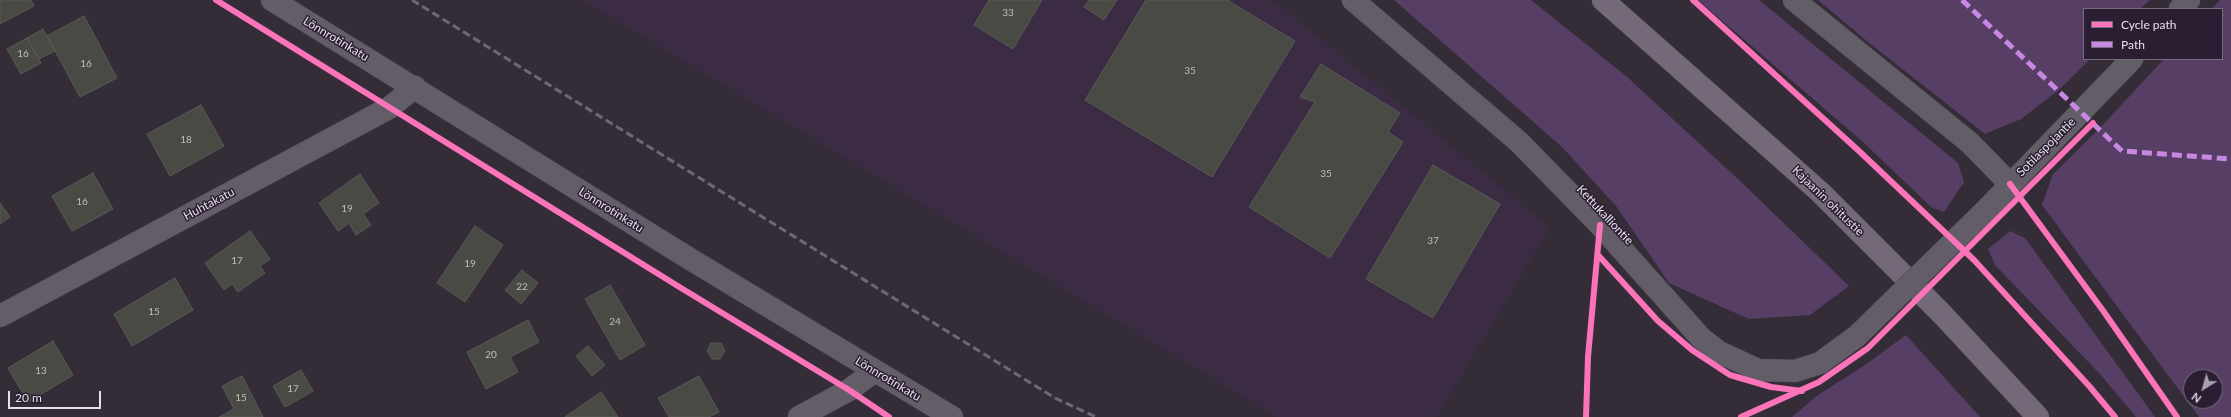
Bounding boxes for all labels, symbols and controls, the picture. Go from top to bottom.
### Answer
house number: 33 [1002,7,1014,19]
legend [2083,8,2223,60]
street label: Lönnrotinkatu [301,14,371,64]
text: Cycle path [2121,17,2176,32]
text: Path [2121,37,2145,52]
house number: 16 [17,48,29,60]
house number: 16 [80,58,92,70]
house number: 35 [1184,65,1196,77]
street label: Sotilaspojantie [2014,115,2078,179]
house number: 18 [180,134,192,146]
street label: Kajaanin ohitustie [1789,163,1867,239]
house number: 35 [1320,168,1332,180]
street label: Kettukalliontie [1574,182,1636,248]
street label: Lönnrotinkatu [576,184,646,236]
street label: Huhtakatu [181,185,237,223]
house number: 16 [76,196,88,208]
house number: 19 [341,203,353,215]
house number: 37 [1427,235,1439,247]
house number: 17 [231,255,243,267]
house number: 19 [464,258,476,270]
house number: 22 [516,281,528,293]
house number: 15 [148,306,160,318]
house number: 24 [609,316,621,328]
house number: 20 [485,349,497,361]
street label: Lönnrotinkatu [853,354,923,404]
house number: 13 [35,365,47,377]
north arrow [2183,369,2223,409]
scale bar [10,383,103,409]
house number: 17 [287,383,299,395]
text: 20 m [15,390,42,405]
text: N [2189,390,2203,406]
house number: 15 [235,392,247,404]

